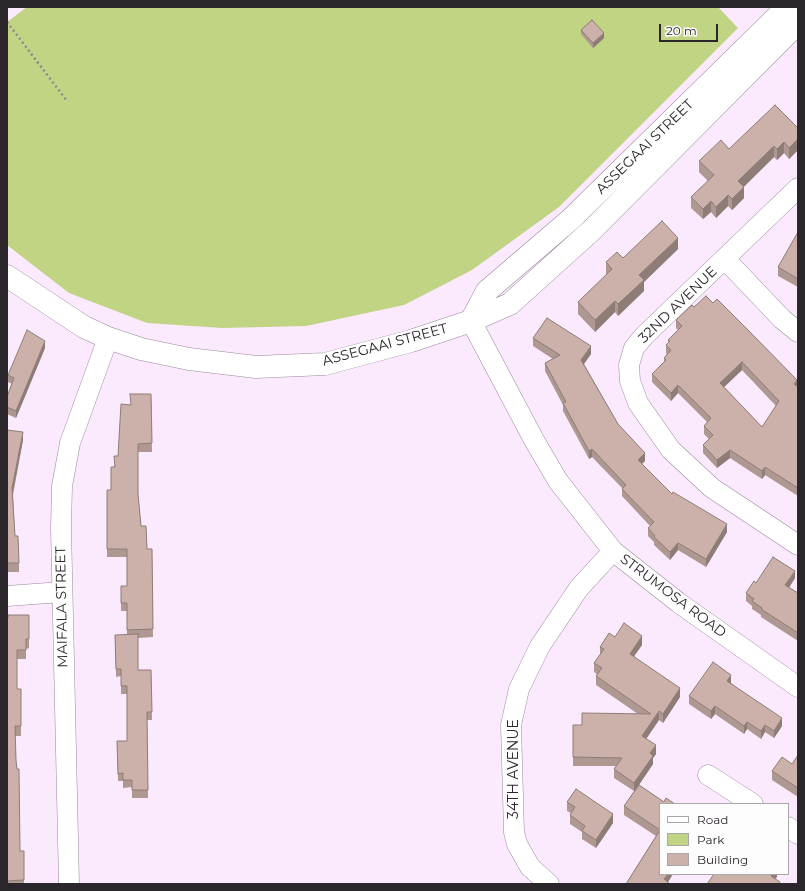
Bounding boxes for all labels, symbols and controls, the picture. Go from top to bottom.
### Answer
scale bar [661,16,720,42]
text: 20 m [666,23,697,38]
street label: ASSEGAAI STREET [593,96,697,198]
street label: 32ND AVENUE [635,263,721,347]
street label: ASSEGAAI STREET [321,320,449,370]
street label: MAIFALA STREET [53,546,71,668]
street label: STRUMOSA ROAD [617,551,729,641]
street label: 34TH AVENUE [506,719,522,819]
legend [659,803,789,875]
text: Road [697,812,728,827]
text: Park [697,832,724,847]
text: Building [697,852,748,867]

